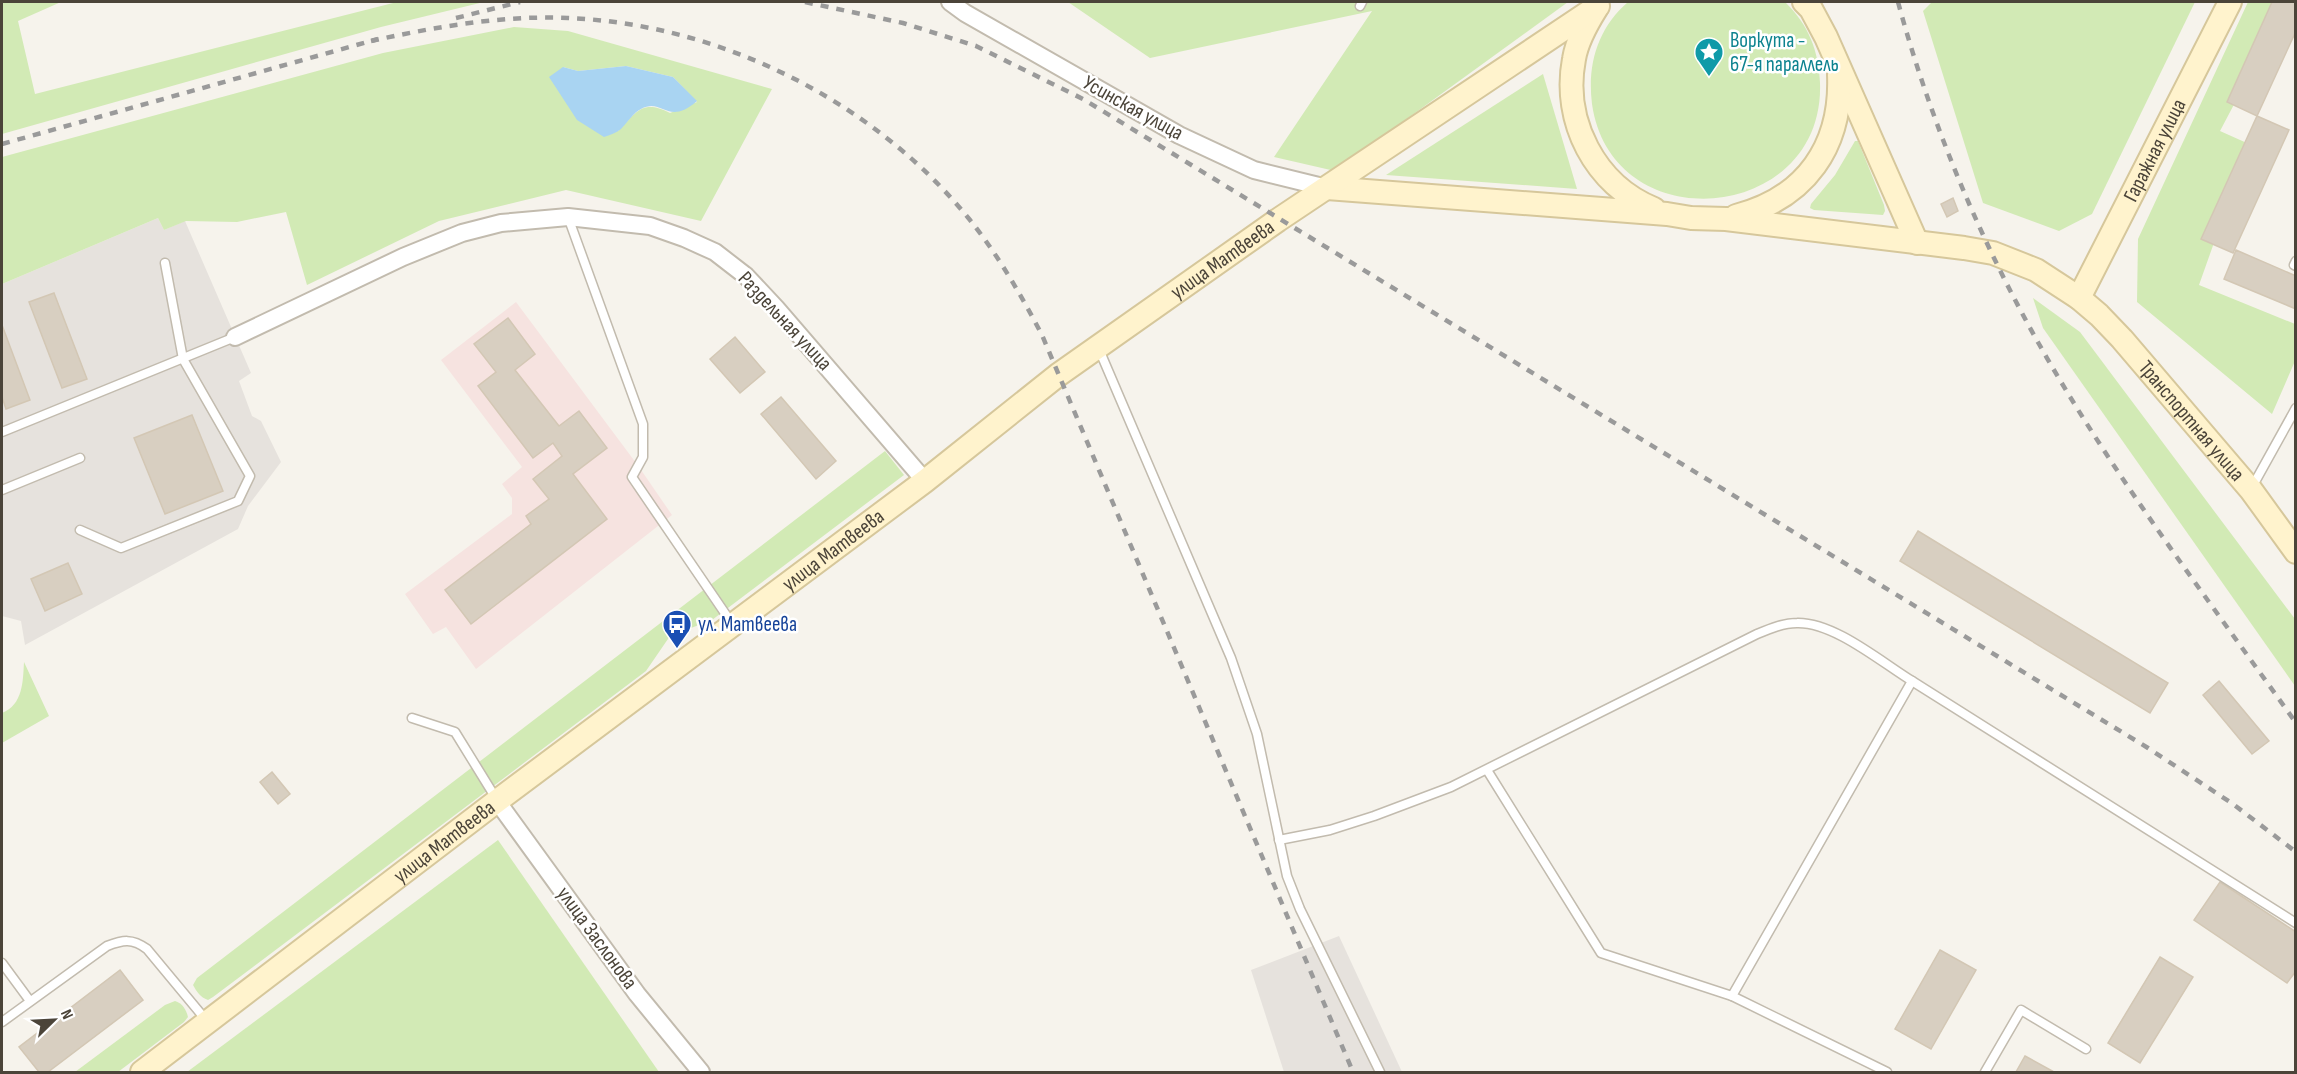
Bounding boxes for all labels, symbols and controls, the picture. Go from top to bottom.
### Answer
place label: Воркута - 67-я параллель [1730,28,1839,77]
place icon: Воркута - 67-я параллель [1693,36,1725,78]
street label: Усинская улица [1079,70,1187,146]
street label: Гаражная улица [2118,95,2191,206]
street label: улица Матвеева [1166,214,1279,304]
street label: Раздельная улица [733,266,837,376]
street label: Транспортная улица [2134,355,2250,486]
street label: улица Матвеева [777,504,889,596]
bus stop icon: ул. Матвеева [661,608,693,650]
place label: ул. Матвеева [698,612,797,637]
street label: улица Матвеева [388,795,500,888]
street label: улица Заслонова [551,882,643,994]
north arrow [24,990,84,1050]
text: N [56,1007,77,1022]

